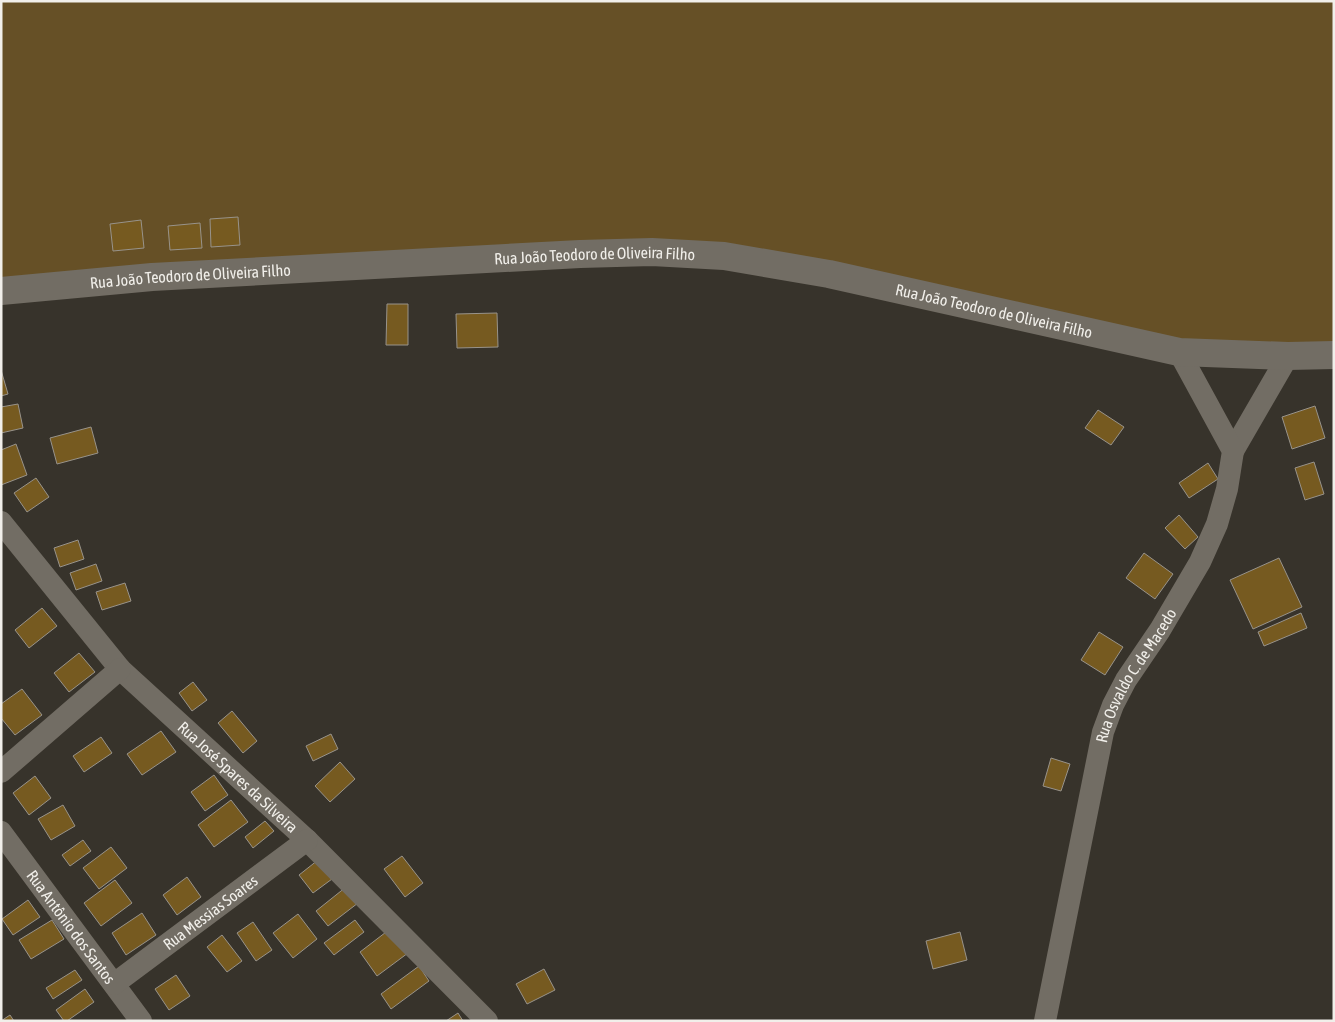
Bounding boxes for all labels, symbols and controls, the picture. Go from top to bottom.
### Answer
street label: Rua João Teodoro de Oliveira Filho [494,243,696,268]
street label: Rua João Teodoro de Oliveira Filho [89,261,291,292]
street label: Rua João Teodoro de Oliveira Filho [894,280,1094,341]
street label: Rua Osvaldo C. de Macedo [1092,605,1180,744]
street label: Rua José Spares da Silveira [174,718,302,836]
street label: Rua Antônio dos Santos [23,867,119,987]
street label: Rua Messias Soares [159,871,261,953]

